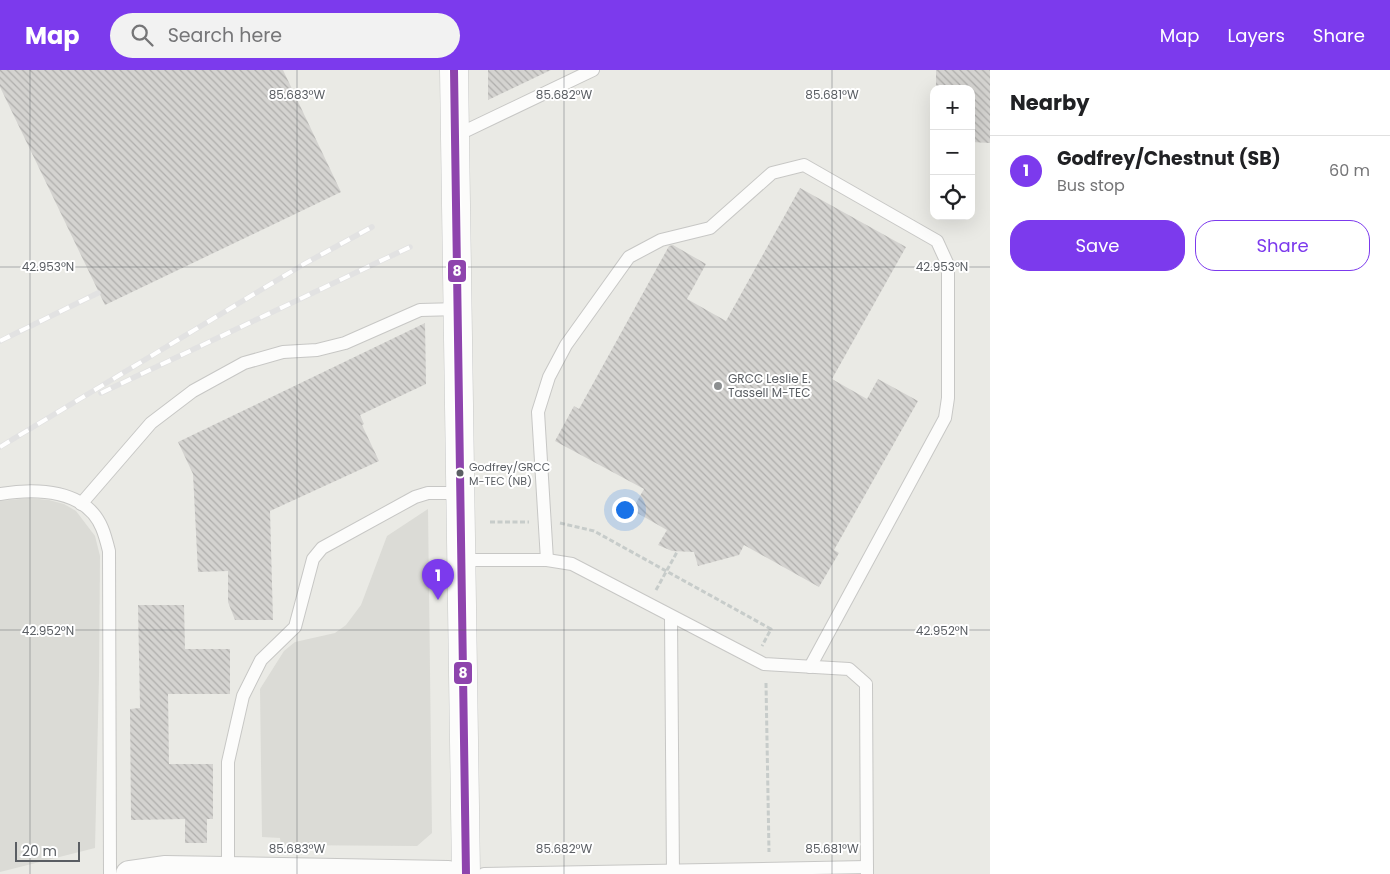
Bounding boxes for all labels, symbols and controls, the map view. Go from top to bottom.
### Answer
search box [110,13,460,58]
text: Map [25,19,80,52]
icon: search [128,21,156,49]
text: Search here [168,22,282,49]
text: Map [1160,23,1200,48]
text: Layers [1228,23,1285,48]
text: Share [1313,23,1365,48]
map controls [930,85,975,220]
button: + [930,85,975,130]
text: 85.683°W [269,86,326,103]
text: 85.682°W [536,86,592,103]
text: 85.681°W [805,86,859,103]
text: Nearby [1010,88,1090,117]
button: − [930,130,975,175]
text: Godfrey/Chestnut (SB) [1057,145,1281,172]
text: 1 [1023,159,1029,182]
text: 60 m [1329,159,1370,182]
text: Bus stop [1057,174,1125,197]
button: locate [930,175,975,220]
button: Save [1010,220,1185,271]
button: Share [1195,220,1370,271]
text: 42.953°N [22,258,74,275]
text: 42.953°N [916,258,968,275]
line badge: 8 [447,259,467,283]
text: 8 [452,261,462,281]
place label: GRCC Leslie E. Tassell M-TEC [728,370,811,401]
marker: GRCC Leslie E. Tassell M-TEC [712,380,724,392]
place label: Godfrey/GRCC M-TEC (NB) [469,459,550,489]
marker: Godfrey/GRCC M-TEC (NB) [455,468,465,478]
your location [612,497,638,523]
pin: 1 [422,559,454,600]
text: 42.952°N [22,622,74,639]
text: 42.952°N [916,622,968,639]
line badge: 8 [453,661,473,685]
text: 8 [458,663,468,683]
scale bar [15,839,80,862]
text: 85.683°W [269,840,326,857]
text: 85.682°W [536,840,592,857]
text: 85.681°W [805,840,859,857]
text: 20 m [22,841,57,861]

